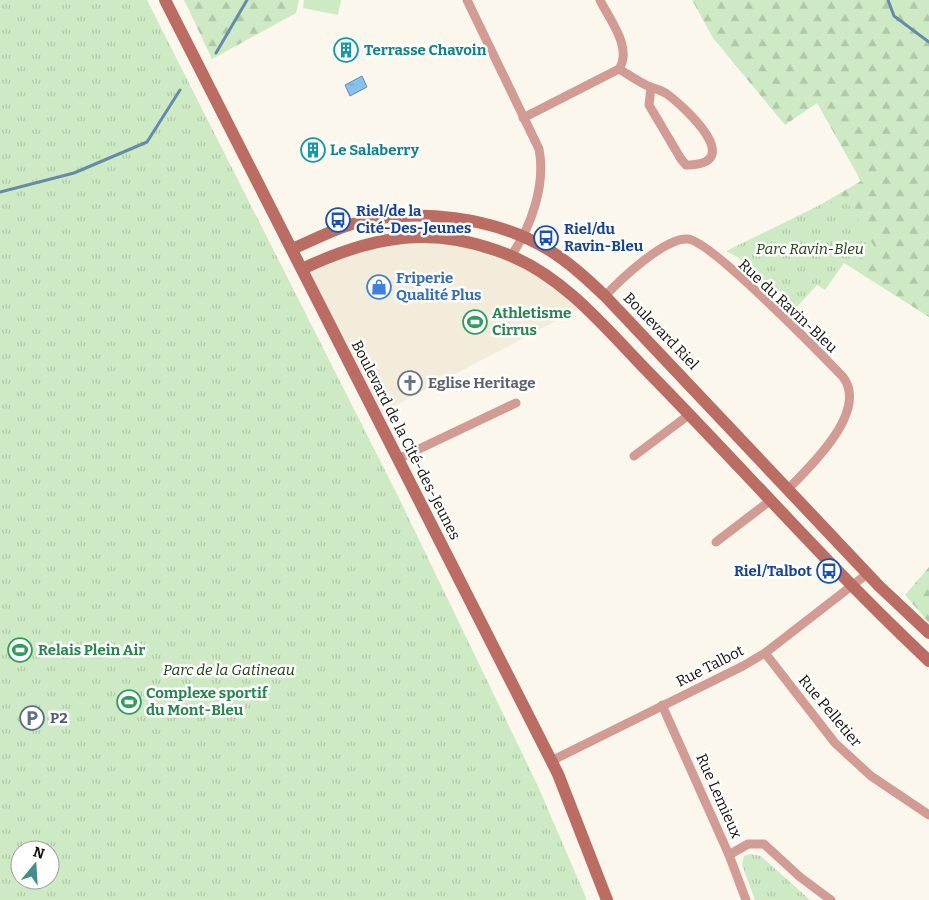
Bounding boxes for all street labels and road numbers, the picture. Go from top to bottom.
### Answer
street label: Rue du Ravin-Bleu [735,256,841,356]
street label: Boulevard Riel [620,289,702,373]
street label: Boulevard de la Cité-des-Jeunes [348,337,464,543]
street label: Rue Talbot [673,641,747,691]
street label: Rue Pelletier [795,671,866,751]
street label: Rue Lemieux [692,751,746,842]

